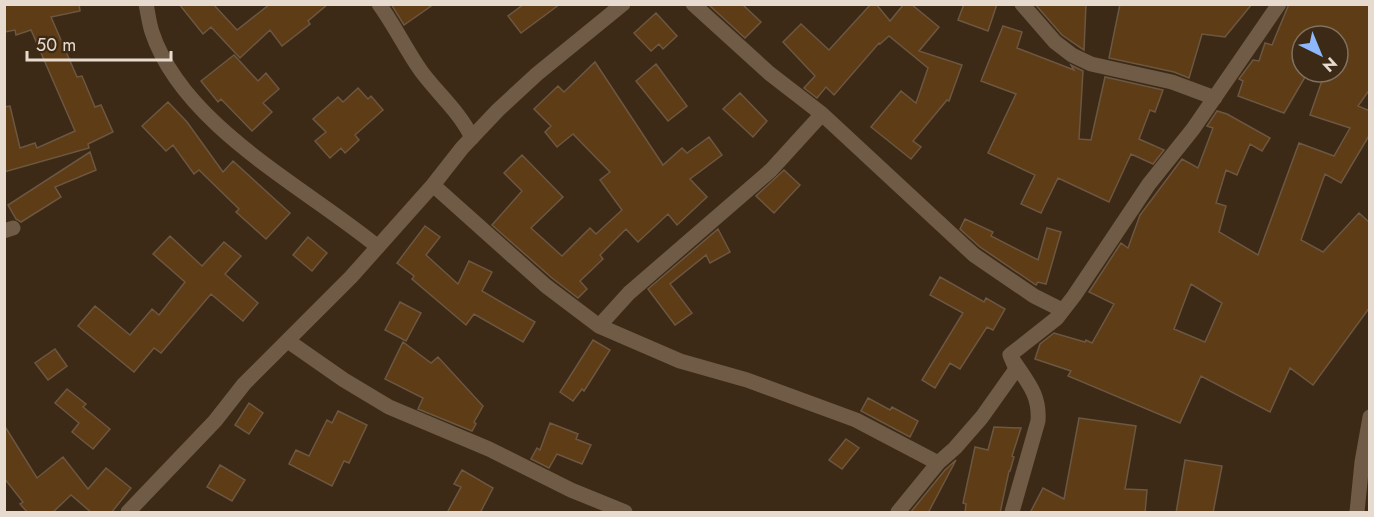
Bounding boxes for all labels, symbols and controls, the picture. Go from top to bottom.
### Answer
scale bar [27,24,171,62]
north arrow [1290,24,1350,84]
text: 50 m [36,32,76,58]
text: N [1317,52,1342,77]

